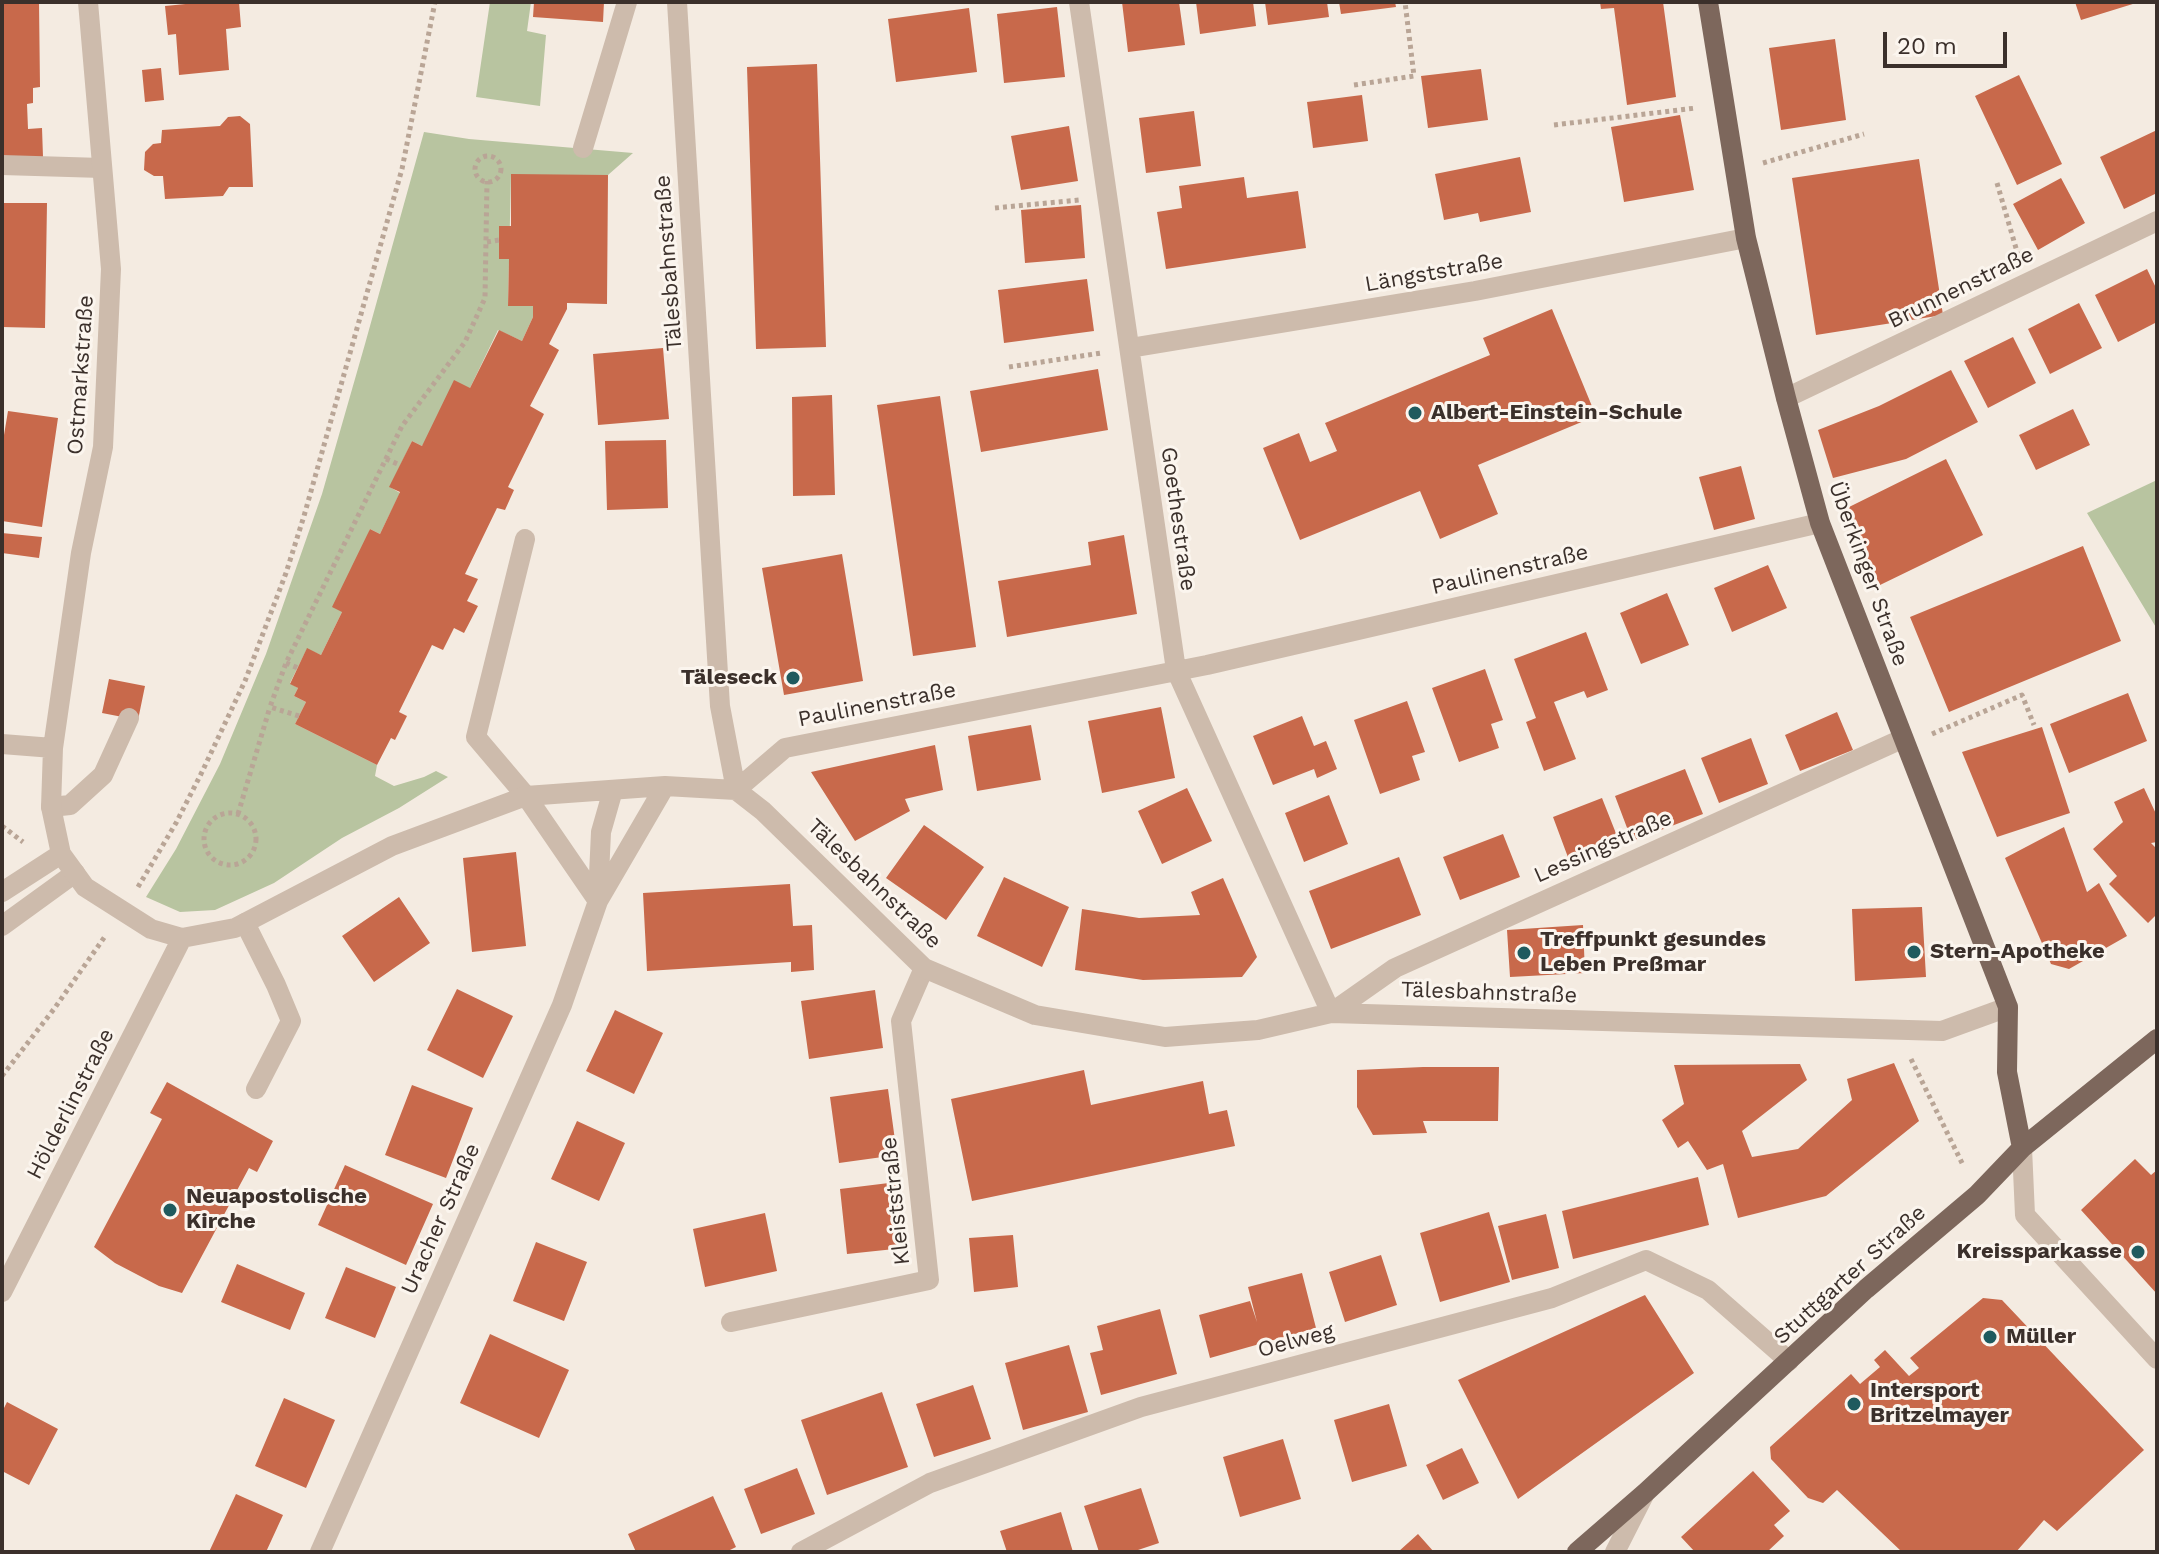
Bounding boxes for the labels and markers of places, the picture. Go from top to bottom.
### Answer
place label: Albert-Einstein-Schule [1431,400,1683,426]
marker: Albert-Einstein-Schule [1406,404,1424,422]
place label: Täleseck [681,665,777,691]
marker: Täleseck [784,669,802,687]
place label: Treffpunkt gesundes Leben Preßmar [1540,927,1766,978]
place label: Stern-Apotheke [1930,939,2105,965]
marker: Stern-Apotheke [1905,943,1923,961]
marker: Treffpunkt gesundes Leben Preßmar [1515,944,1533,962]
place label: Neuapostolische Kirche [186,1184,367,1236]
marker: Neuapostolische Kirche [161,1201,179,1219]
place label: Kreissparkasse [1956,1239,2122,1265]
marker: Kreissparkasse [2129,1243,2147,1261]
place label: Müller [2006,1324,2076,1350]
marker: Müller [1981,1328,1999,1346]
place label: Intersport Britzelmayer [1870,1378,2009,1430]
marker: Intersport Britzelmayer [1845,1395,1863,1413]

